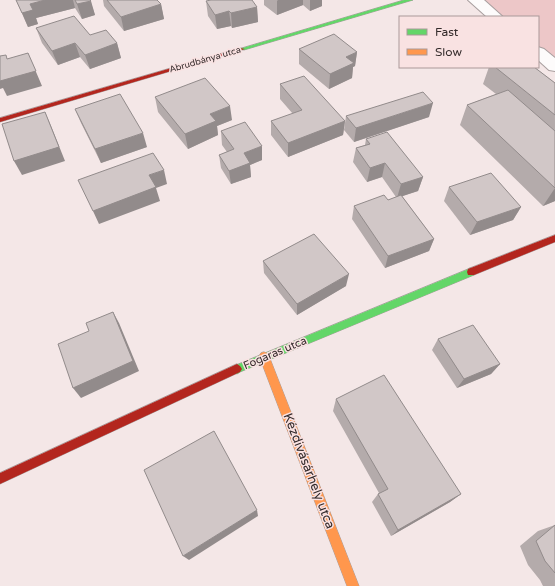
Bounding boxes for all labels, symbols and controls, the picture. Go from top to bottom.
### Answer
legend [399,16,539,68]
text: Fast [435,25,459,39]
street label: Abrudbánya utca [168,45,242,75]
text: Slow [435,45,462,59]
street label: Fogaras utca [241,334,309,372]
street label: Kézdivásárhely utca [280,411,338,531]

